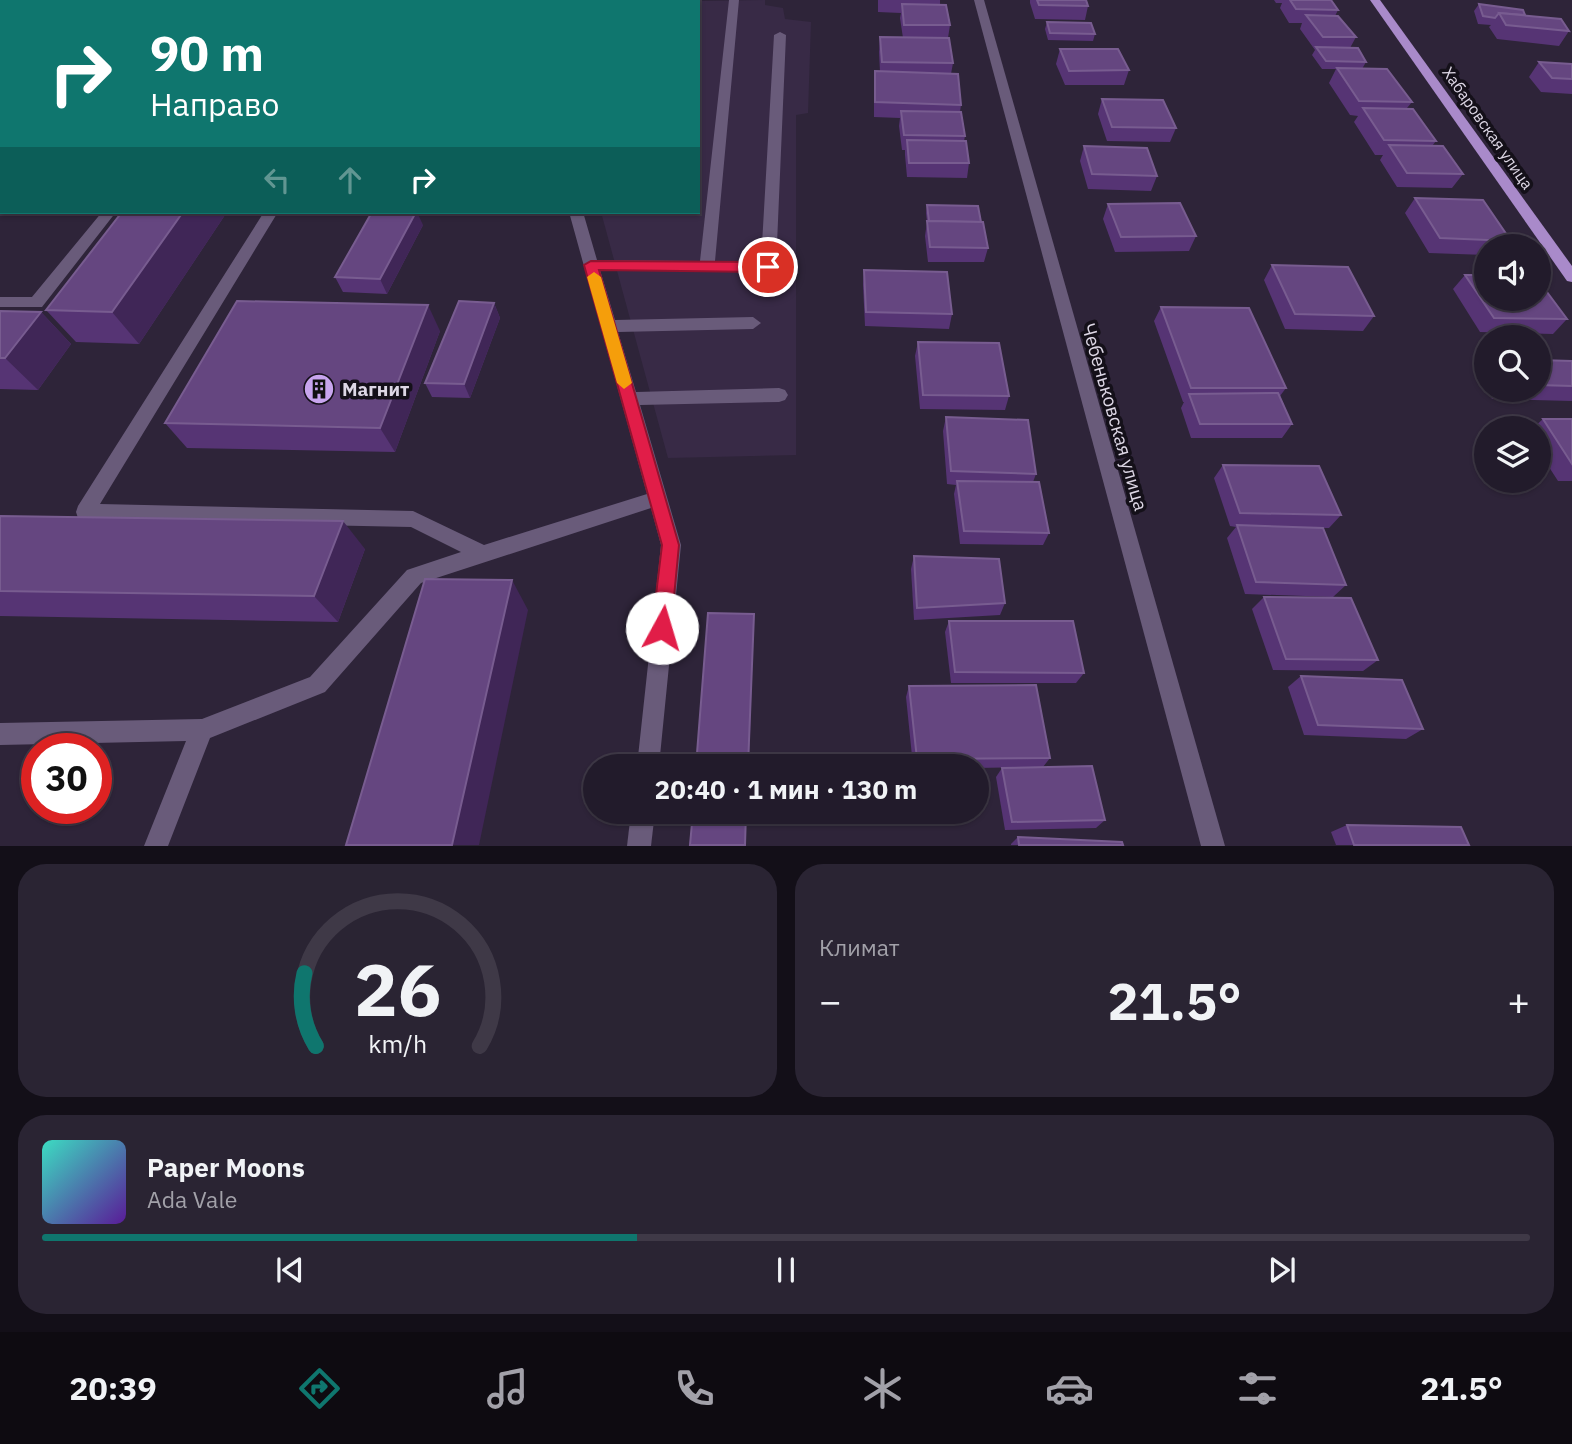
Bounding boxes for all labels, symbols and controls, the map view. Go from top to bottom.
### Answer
text: 90 m [150,21,264,84]
icon: right [35,28,126,119]
street label: Хабаровская улица [1438,63,1538,193]
text: Направо [150,83,279,125]
icon: left [258,161,296,199]
icon: ahead [331,161,369,199]
icon: right [404,161,442,199]
map controls [1474,234,1551,493]
button: sound [1474,234,1551,311]
pin [738,237,798,297]
icon: arrive [749,248,787,286]
street label: Чебеньковская улица [1077,321,1153,513]
button: search [1474,325,1551,402]
building icon: Магнит [302,372,336,406]
place label: Магнит [342,377,409,401]
button: layers [1474,416,1551,493]
position arrow [625,591,699,665]
speed limit sign: 30 [21,733,112,824]
text: 20:40 · 1 мин · 130 m [655,772,917,806]
text: Климат [819,932,900,962]
text: 26 [354,942,441,1037]
text: 21.5° [1107,967,1242,1034]
text: − [819,976,842,1025]
text: + [1507,976,1530,1025]
text: km/h [368,1027,427,1060]
text: Paper Moons [147,1150,305,1184]
text: Ada Vale [147,1184,237,1214]
icon: previous [271,1251,309,1289]
icon: pause [767,1251,805,1289]
icon: next [1263,1251,1301,1289]
icon: directions [295,1364,344,1413]
icon: music [483,1364,532,1413]
icon: phone [670,1364,719,1413]
icon: climate [858,1364,907,1413]
icon: car [1045,1364,1094,1413]
icon: filters [1233,1364,1282,1413]
text: 20:39 [69,1367,157,1409]
text: 21.5° [1420,1367,1503,1409]

